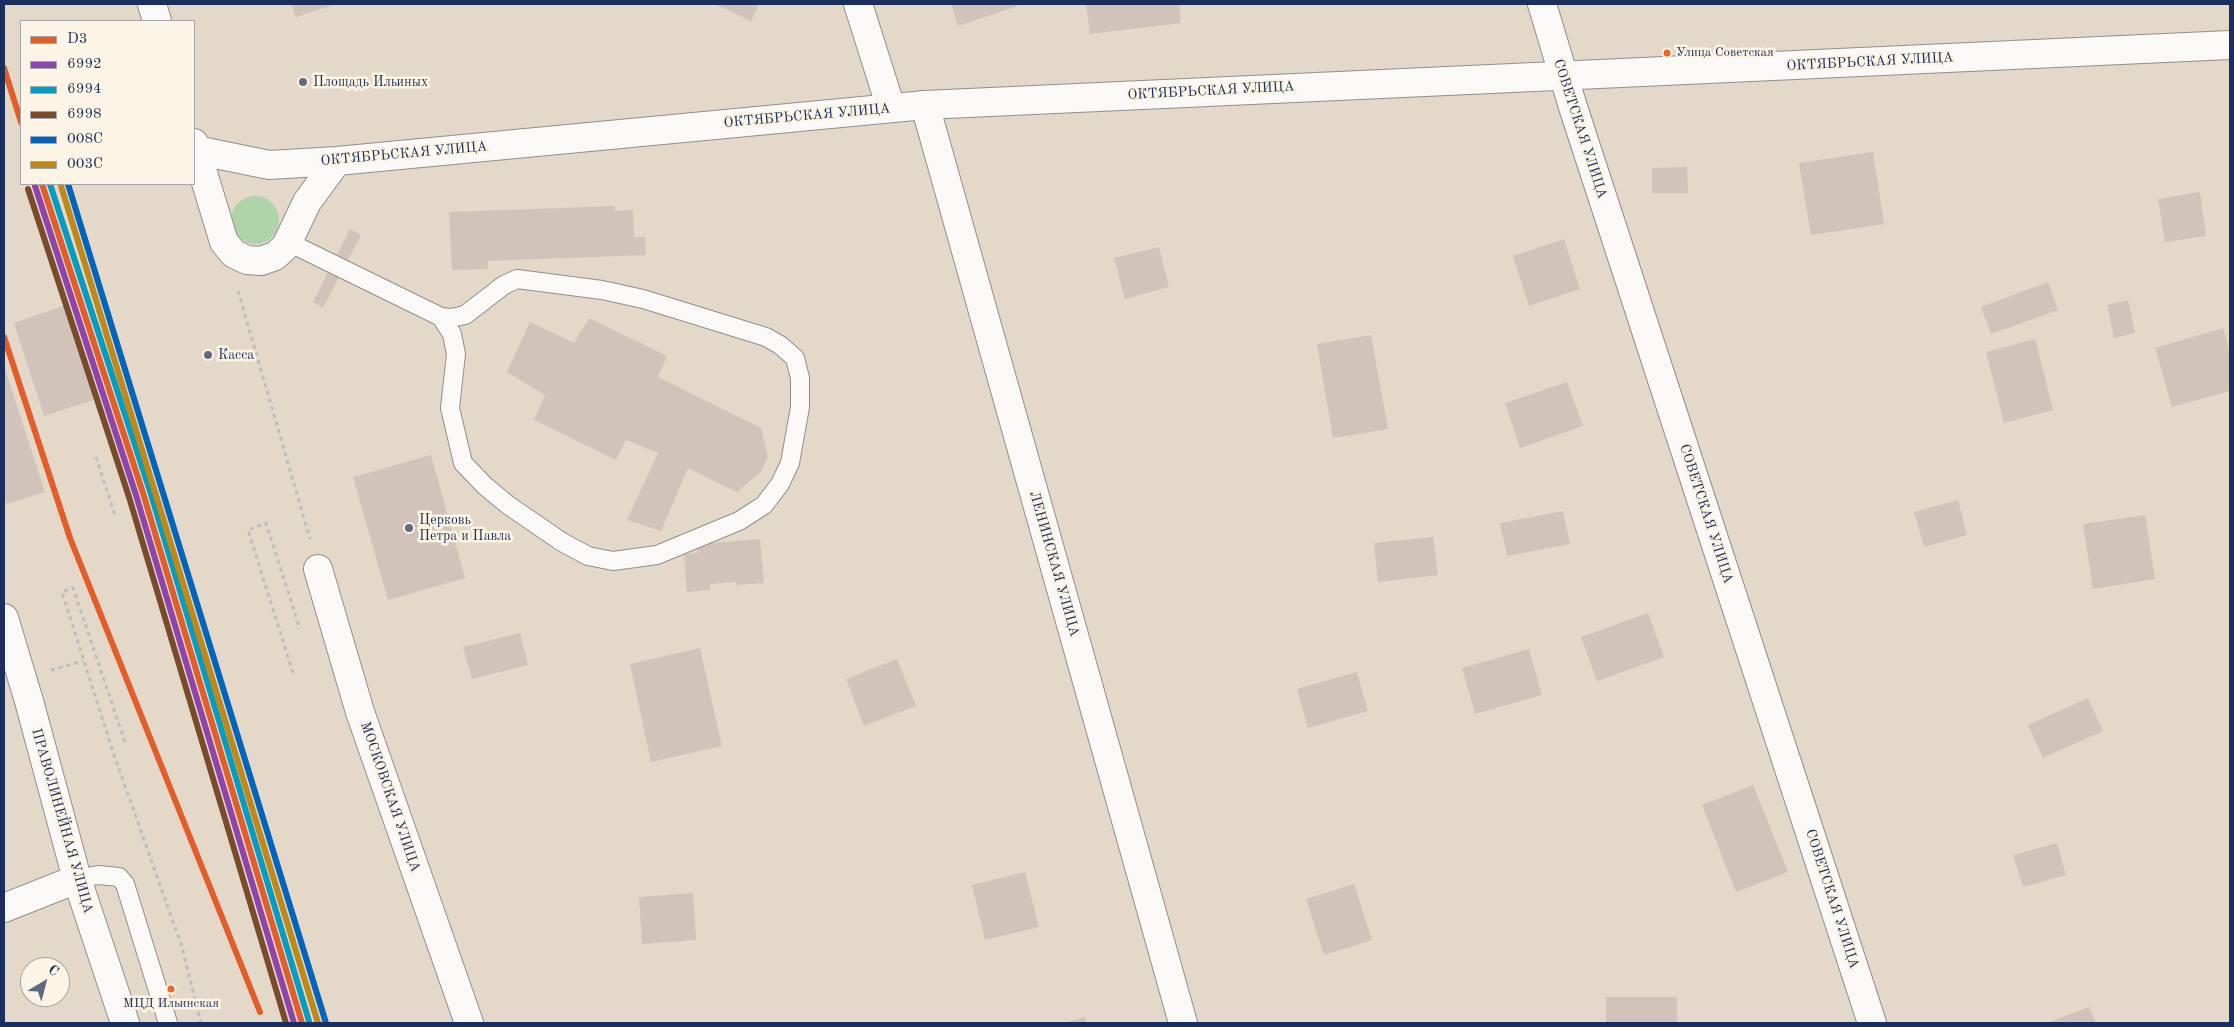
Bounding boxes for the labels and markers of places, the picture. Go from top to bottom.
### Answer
place label: Улица Советская [1676,45,1774,61]
marker: Улица Советская [1662,48,1672,58]
place label: Площадь Ильиных [313,74,428,90]
marker: Площадь Ильиных [297,76,309,88]
place label: Касса [218,347,254,363]
marker: Касса [202,349,214,361]
place label: Церковь Петра и Павла [419,512,511,544]
marker: Церковь Петра и Павла [403,522,415,534]
marker: МЦД Ильинская [166,984,176,994]
place label: МЦД Ильинская [123,996,219,1012]

